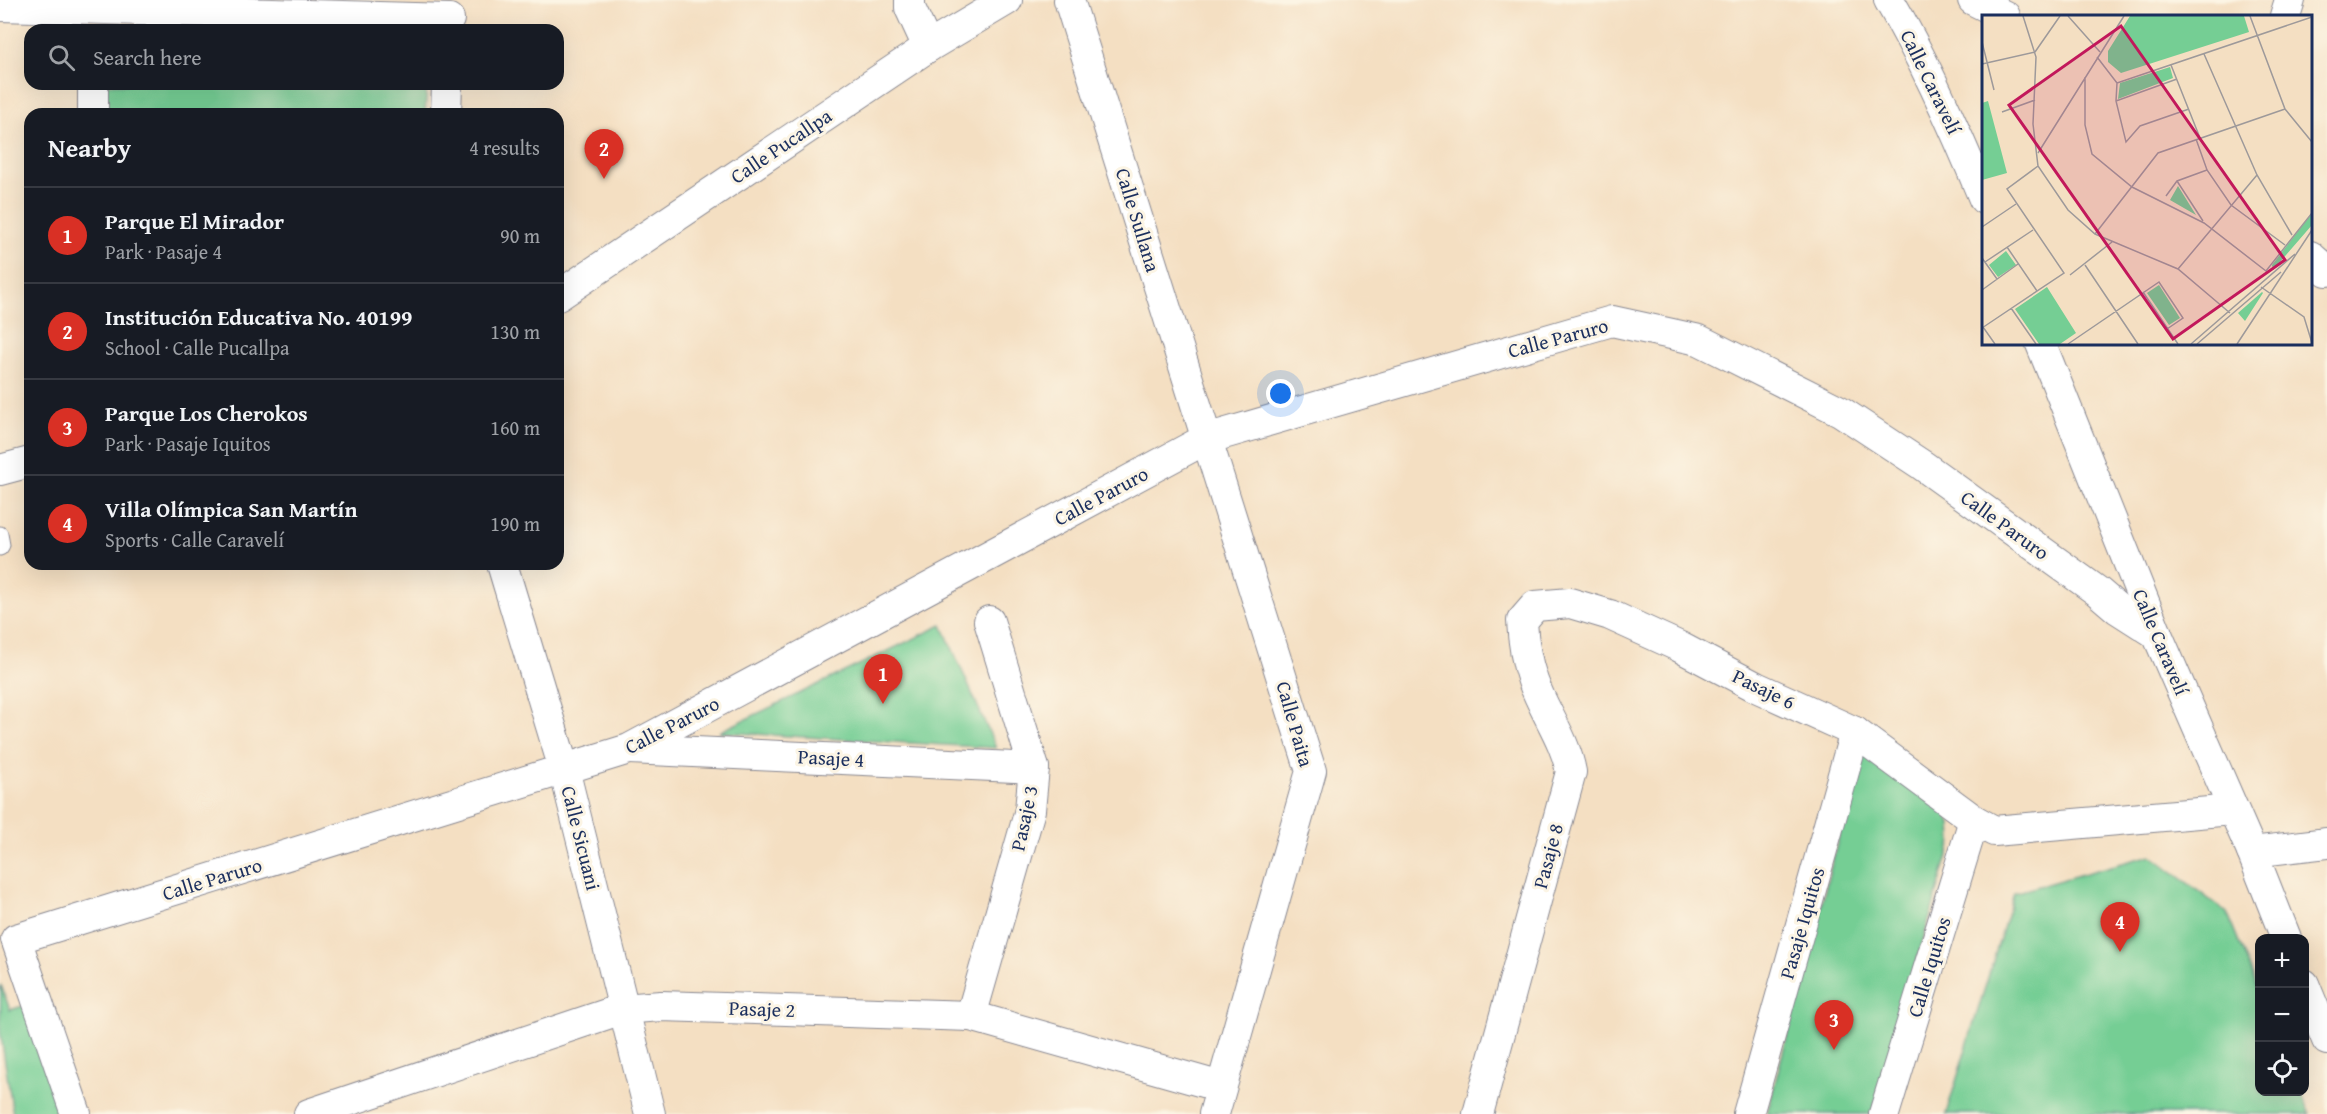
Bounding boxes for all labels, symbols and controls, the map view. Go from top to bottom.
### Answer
inset map [1982,15,2312,345]
search box [24,24,564,90]
street label: Calle Caravelí [1894,25,1969,139]
icon: search [45,41,78,74]
text: Search here [93,41,202,73]
street label: Calle Pucallpa [724,101,838,190]
text: Nearby [48,128,131,167]
pin: 2 [584,130,624,179]
text: 4 results [469,133,540,162]
street label: Calle Sullana [1109,164,1168,276]
text: Parque El Mirador [105,205,284,237]
text: 1 [62,221,73,250]
text: 90 m [500,221,540,250]
text: Park · Pasaje 4 [105,237,222,266]
text: Institución Educativa No. 40199 [105,301,413,333]
street label: Calle Paruro [1504,310,1611,365]
text: 2 [62,317,73,346]
text: 130 m [490,317,540,346]
text: School · Calle Pucallpa [105,333,289,362]
your location [1266,379,1295,408]
text: Parque Los Cherokos [105,397,308,429]
text: 3 [62,413,73,442]
text: 160 m [490,413,540,442]
text: Park · Pasaje Iquitos [105,429,271,458]
street label: Calle Paruro [1049,459,1153,532]
street label: Calle Paruro [1955,483,2055,567]
text: Villa Olímpica San Martín [105,493,357,525]
text: 4 [62,509,73,538]
text: 190 m [490,509,540,538]
text: Sports · Calle Caravelí [105,525,284,554]
street label: Calle Caravelí [2126,584,2197,700]
pin: 1 [864,654,902,704]
street label: Pasaje 6 [1728,661,1800,716]
street label: Calle Paita [1269,678,1322,771]
street label: Calle Paruro [619,688,724,761]
street label: Pasaje 4 [797,741,865,774]
street label: Pasaje 3 [1002,782,1045,853]
street label: Calle Sicuani [555,783,609,894]
street label: Pasaje 8 [1525,820,1570,892]
street label: Calle Paruro [158,850,265,907]
street label: Pasaje Iquitos [1772,863,1831,982]
pin: 4 [2100,902,2140,952]
street label: Calle Iquitos [1900,913,1958,1021]
map controls [2255,934,2309,1096]
button: + [2255,934,2309,988]
button: − [2255,988,2309,1042]
street label: Pasaje 2 [728,993,796,1024]
pin: 3 [1814,1000,1854,1050]
button: locate [2255,1042,2309,1096]

